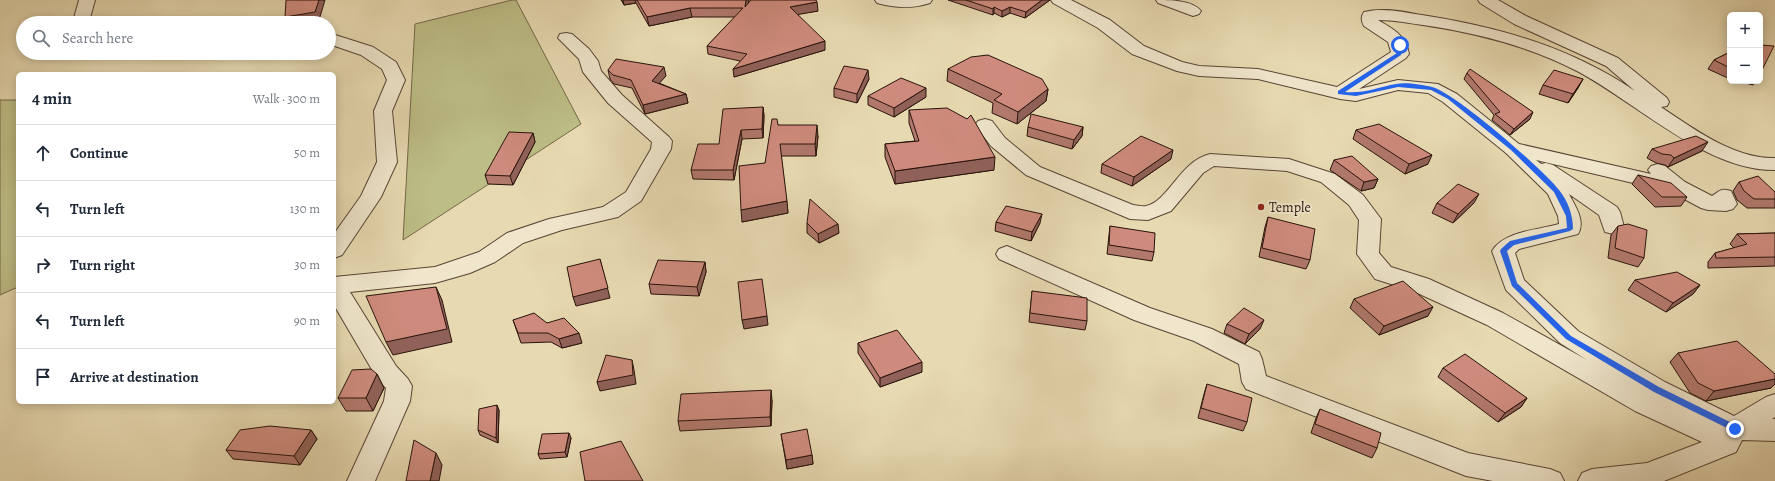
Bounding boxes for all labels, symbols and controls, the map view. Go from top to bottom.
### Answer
map controls [1727,12,1763,84]
button: + [1727,12,1763,48]
search box [16,16,336,60]
icon: search [30,27,52,49]
text: Search here [62,28,133,48]
route start [1391,36,1409,54]
button: − [1727,48,1763,84]
text: 4 min [32,87,72,110]
text: Walk · 300 m [253,90,320,107]
icon: ahead [32,142,54,164]
text: Continue [70,143,128,163]
text: 50 m [294,144,320,161]
icon: left [32,198,54,220]
place label: Temple [1269,198,1311,217]
text: Turn left [70,199,125,219]
text: 130 m [290,200,320,217]
marker: Temple [1256,202,1266,212]
icon: right [32,254,54,276]
text: Turn right [70,255,135,275]
text: 30 m [294,256,320,273]
icon: left [32,310,54,332]
text: Turn left [70,311,125,331]
text: 90 m [294,312,320,329]
icon: arrive [32,366,54,388]
text: Arrive at destination [70,367,199,387]
route end [1726,420,1744,438]

